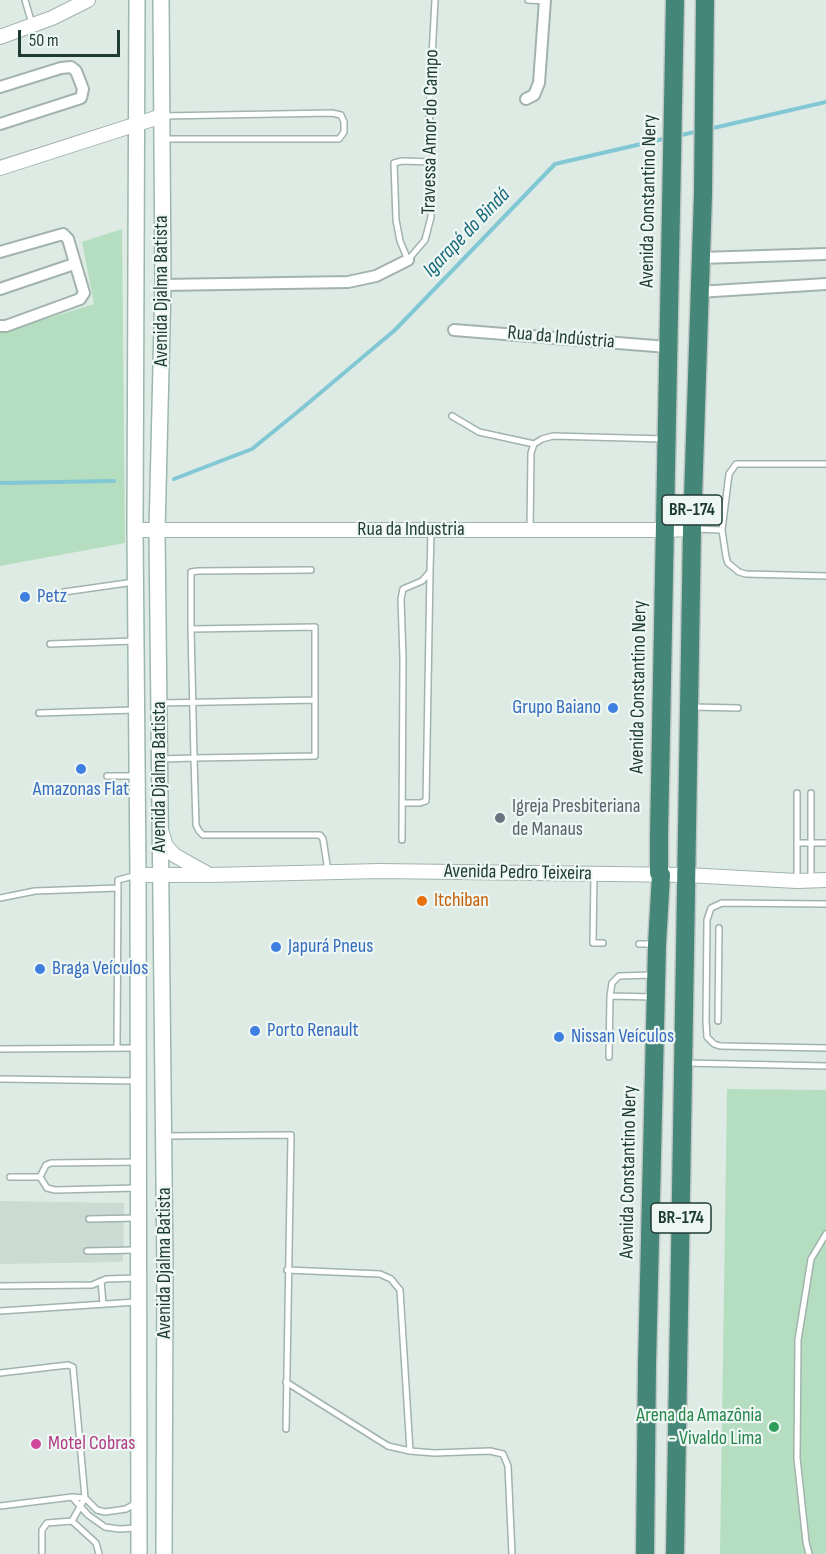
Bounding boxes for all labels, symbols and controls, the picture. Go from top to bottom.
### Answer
scale bar [21,18,123,56]
text: 50 m [29,30,59,51]
street label: Travessa Amor do Campo [418,49,444,215]
street label: Avenida Constantino Nery [635,114,663,288]
water label: Igarapé do Bindá [418,183,516,283]
street label: Avenida Djalma Batista [150,215,174,367]
street label: Rua da Indústria [506,321,616,355]
road number: BR-174 [662,495,722,525]
street label: Rua da Industria [357,518,465,542]
place label: Petz [37,585,67,609]
marker: Petz [18,590,32,604]
street label: Avenida Constantino Nery [625,600,653,774]
place label: Grupo Baiano [512,696,601,720]
street label: Avenida Djalma Batista [148,701,172,853]
marker: Grupo Baiano [606,701,620,715]
marker: Amazonas Flat [74,762,88,776]
place label: Amazonas Flat [33,778,129,802]
place label: Igreja Presbiteriana de Manaus [512,795,640,842]
marker: Igreja Presbiteriana de Manaus [493,811,507,825]
street label: Avenida Pedro Teixeira [444,860,592,886]
place label: Itchiban [434,889,489,913]
marker: Itchiban [415,894,429,908]
place label: Japurá Pneus [288,935,373,959]
marker: Japurá Pneus [269,940,283,954]
place label: Braga Veículos [52,957,148,981]
marker: Braga Veículos [33,962,47,976]
place label: Porto Renault [267,1019,359,1043]
marker: Porto Renault [248,1024,262,1038]
place label: Nissan Veículos [571,1025,674,1049]
marker: Nissan Veículos [552,1030,566,1044]
street label: Avenida Constantino Nery [615,1085,643,1259]
street label: Avenida Djalma Batista [153,1187,177,1339]
road number: BR-174 [651,1203,711,1233]
place label: Arena da Amazônia - Vivaldo Lima [636,1404,762,1451]
marker: Arena da Amazônia - Vivaldo Lima [767,1420,781,1434]
place label: Motel Cobras [48,1432,135,1456]
marker: Motel Cobras [29,1437,43,1451]

